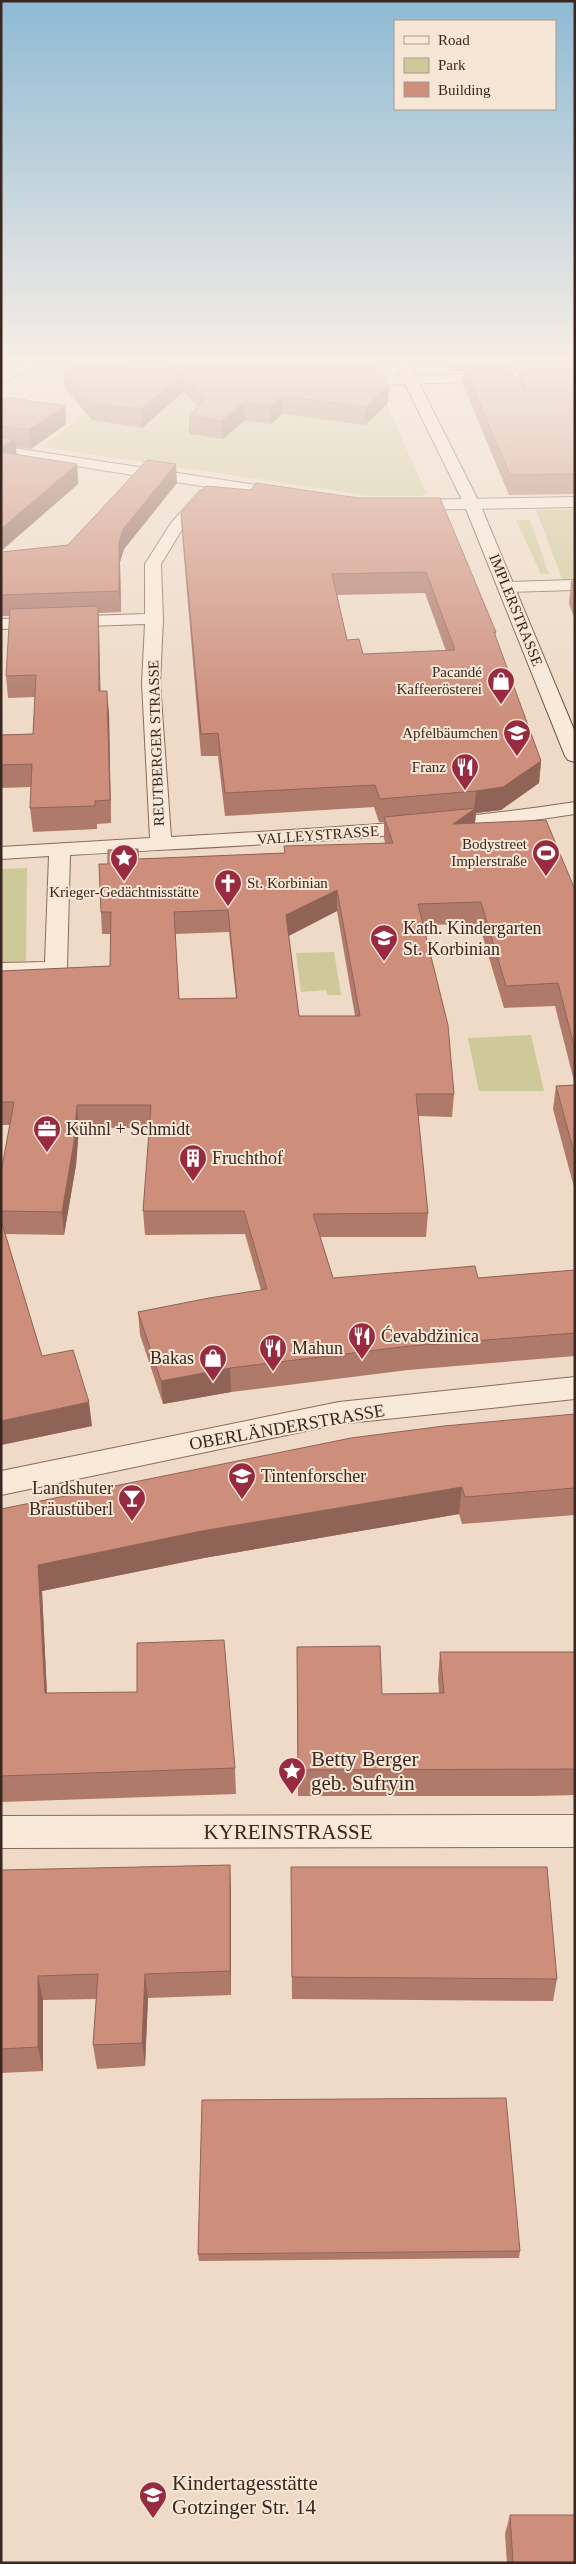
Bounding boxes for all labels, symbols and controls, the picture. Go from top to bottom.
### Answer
legend [394,20,556,110]
text: Road [438,32,470,48]
text: Park [438,57,466,73]
text: Building [438,82,491,98]
street label: IMPLERSTRASSE [486,552,546,668]
street label: REUTBERGER STRASSE [145,660,167,826]
place label: Pacandé Kaffeerösterei [396,664,482,697]
shop icon: Pacandé Kaffeerösterei [486,666,516,705]
school or university icon: Apfelbäumchen [502,718,532,757]
place label: Apfelbäumchen [402,725,498,741]
restaurant icon: Franz [450,752,480,791]
place label: Franz [412,759,446,775]
street label: VALLEYSTRASSE [256,823,380,847]
place label: Bodystreet Implerstraße [451,836,528,869]
sports icon: Bodystreet Implerstraße [531,838,561,877]
place icon: Krieger-Gedächtnisstätte [109,843,139,882]
church icon: St. Korbinian [213,868,243,907]
place label: St. Korbinian [247,875,328,891]
place label: Krieger-Gedächtnisstätte [49,884,199,900]
place label: Kath. Kindergarten St. Korbinian [403,918,542,959]
school or university icon: Kath. Kindergarten St. Korbinian [369,923,399,962]
office icon: Kühnl + Schmidt [32,1114,62,1153]
place label: Kühnl + Schmidt [66,1119,190,1139]
building icon: Fruchthof [178,1143,208,1182]
place label: Fruchthof [212,1148,283,1168]
restaurant icon: Ćevabdžinica [347,1321,377,1360]
place label: Ćevabdžinica [381,1325,479,1346]
restaurant icon: Mahun [258,1333,288,1372]
place label: Mahun [292,1338,343,1358]
shop icon: Bakas [198,1343,228,1382]
place label: Bakas [150,1348,194,1368]
street label: OBERLÄNDERSTRASSE [188,1400,386,1454]
school or university icon: Tintenforscher [227,1461,257,1500]
place label: Tintenforscher [261,1466,366,1486]
place label: Landshuter Bräustüberl [29,1478,113,1519]
bar icon: Landshuter Bräustüberl [117,1483,147,1522]
place label: Betty Berger geb. Sufryin [311,1747,419,1795]
place icon: Betty Berger geb. Sufryin [277,1756,307,1795]
street label: KYREINSTRASSE [203,1820,373,1844]
place label: Kindertagesstätte Gotzinger Str. 14 [172,2471,318,2519]
school or university icon: Kindertagesstätte Gotzinger Str. 14 [138,2480,168,2519]

